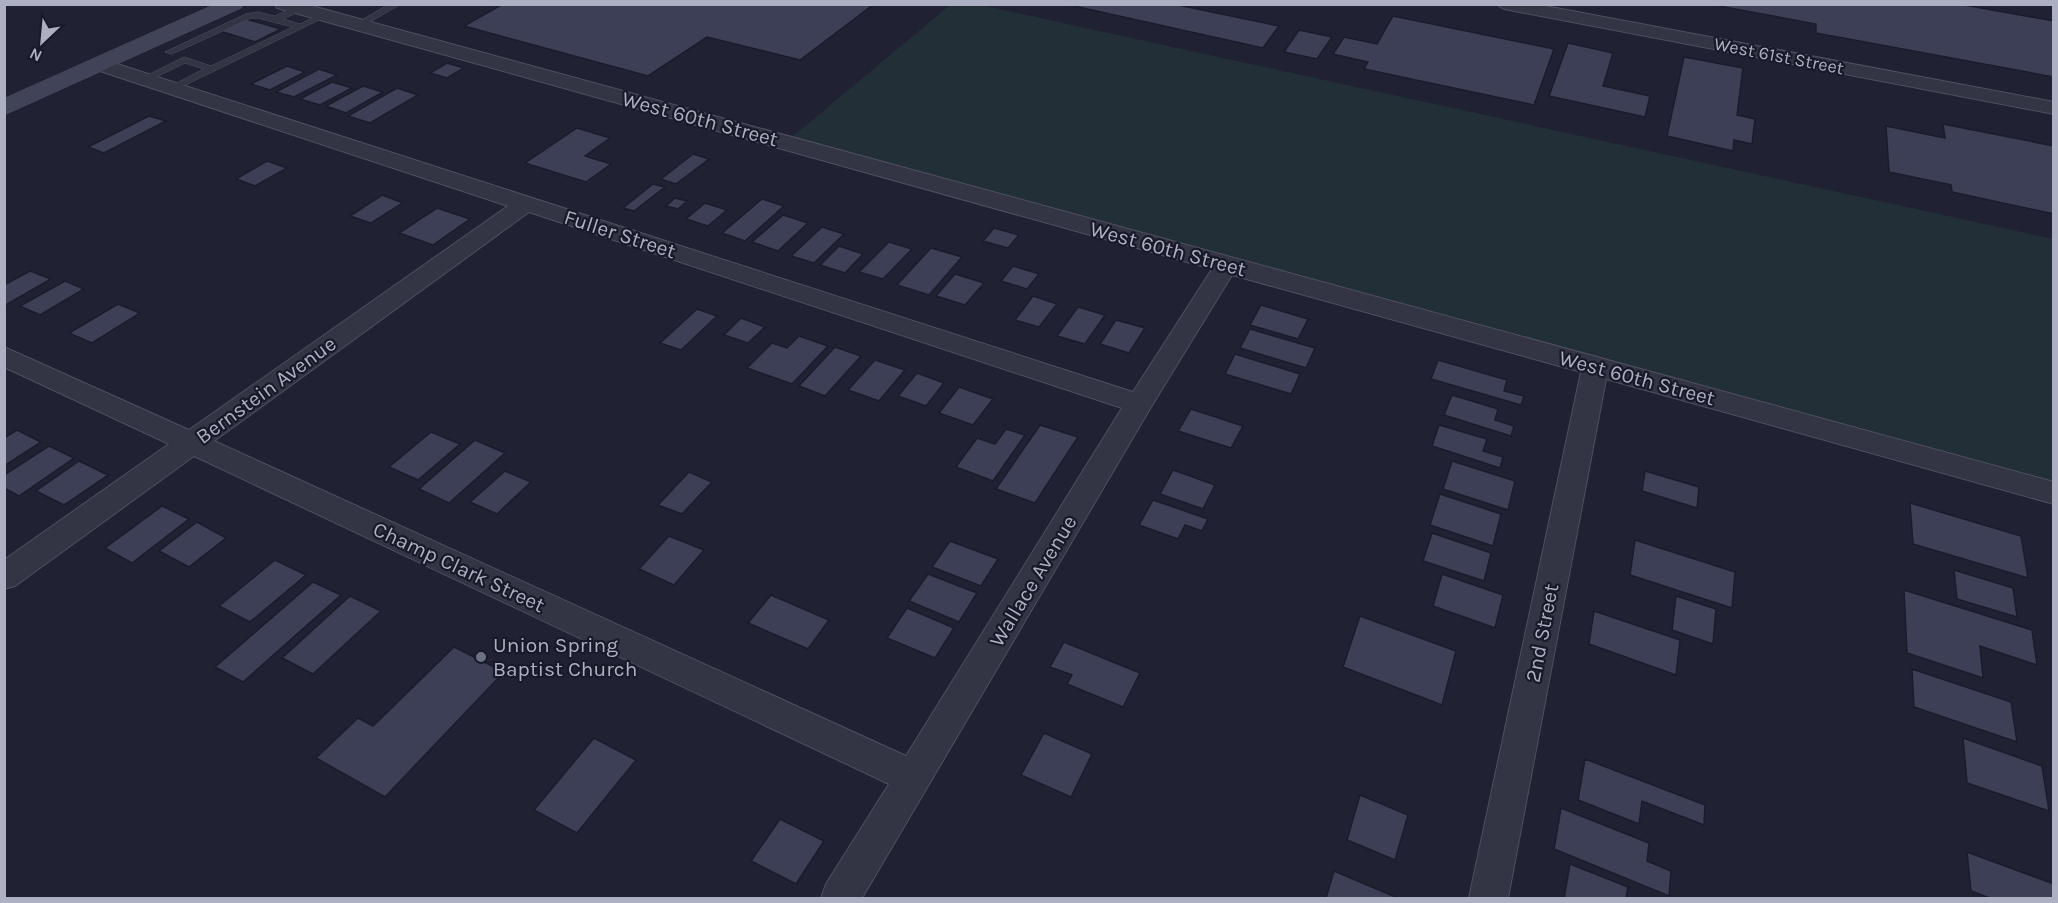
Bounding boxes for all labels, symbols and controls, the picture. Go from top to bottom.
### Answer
north arrow [12,12,72,72]
street label: West 61st Street [1712,33,1846,79]
text: N [26,44,45,66]
street label: West 60th Street [619,87,781,151]
street label: Fuller Street [561,205,679,263]
street label: West 60th Street [1087,217,1249,281]
street label: Bernstein Avenue [191,331,341,449]
street label: West 60th Street [1556,346,1718,410]
street label: Wallace Avenue [984,511,1082,651]
street label: Champ Clark Street [369,517,549,617]
street label: 2nd Street [1521,582,1563,684]
place label: Union Spring Baptist Church [493,633,637,681]
marker: Union Spring Baptist Church [474,650,488,664]

